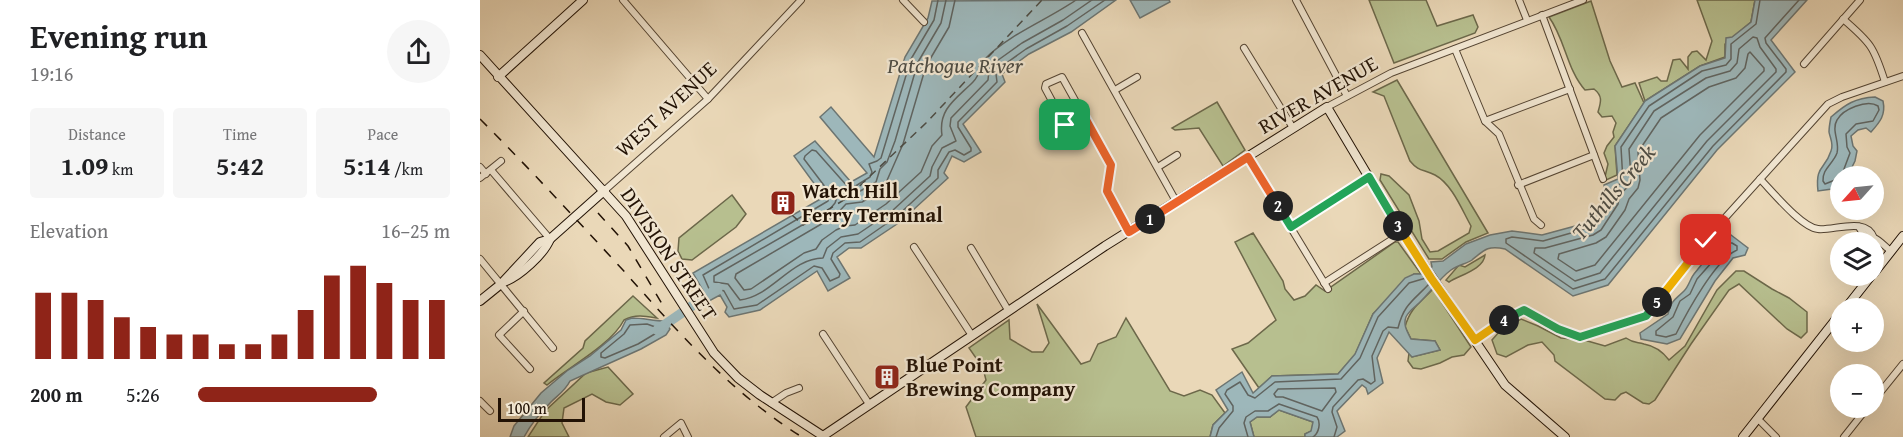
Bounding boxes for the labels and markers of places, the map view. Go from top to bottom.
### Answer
pin [1039,99,1090,150]
place label: Watch Hill Ferry Terminal [802,175,943,230]
building icon: Watch Hill Ferry Terminal [768,188,798,218]
pin: 2 [1263,191,1293,221]
pin: 1 [1135,204,1165,234]
pin: 3 [1383,211,1413,241]
pin [1680,214,1731,265]
pin: 5 [1642,287,1672,317]
pin: 4 [1489,305,1519,335]
place label: Blue Point Brewing Company [906,349,1076,404]
building icon: Blue Point Brewing Company [872,362,902,392]

